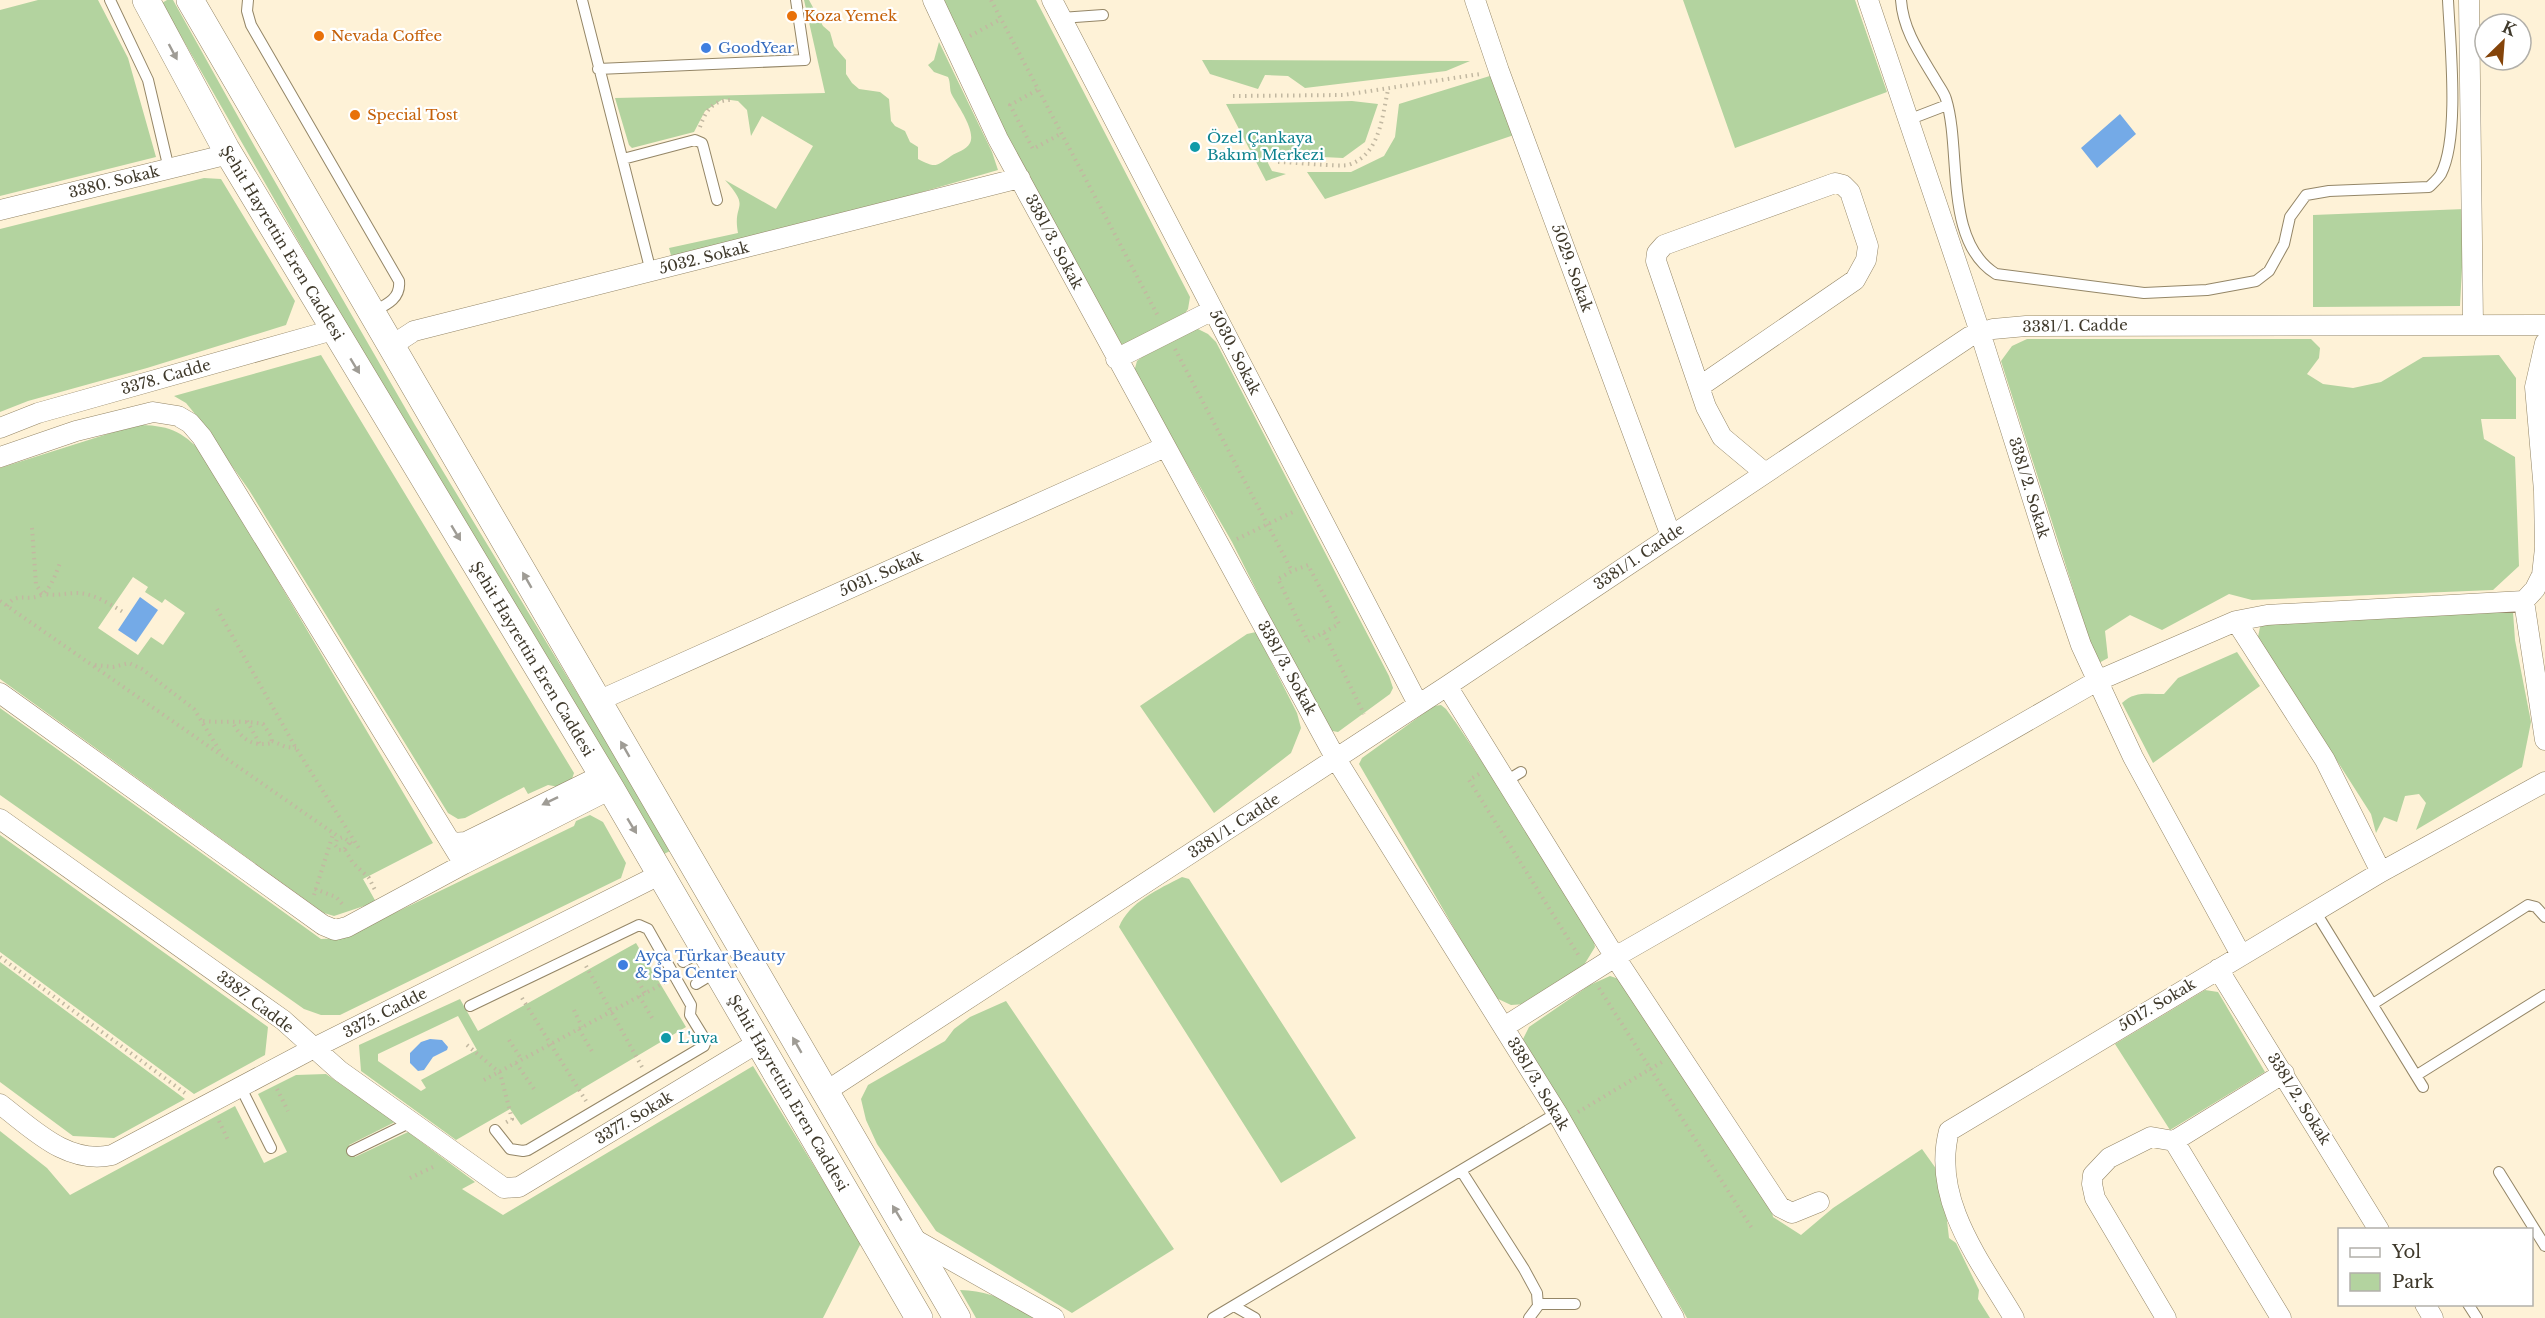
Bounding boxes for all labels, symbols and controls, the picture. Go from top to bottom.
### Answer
place label: Koza Yemek [804,6,898,25]
marker: Koza Yemek [785,9,799,23]
north arrow [2473,12,2533,72]
text: K [2499,17,2520,41]
place label: Nevada Coffee [331,26,442,45]
marker: Nevada Coffee [312,29,326,43]
place label: GoodYear [718,38,795,57]
marker: GoodYear [699,41,713,55]
one-way arrow [168,43,178,60]
place label: Special Tost [367,105,459,124]
marker: Special Tost [348,108,362,122]
place label: Özel Çankaya Bakım Merkezi [1207,128,1324,164]
marker: Özel Çankaya Bakım Merkezi [1188,140,1202,154]
street label: Şehit Hayrettin Eren Caddesi [217,142,348,344]
street label: 3380. Sokak [67,161,162,202]
street label: 3381/3. Sokak [1021,191,1088,293]
street label: 5029. Sokak [1548,221,1597,315]
street label: 5032. Sokak [657,237,752,278]
street label: 5030. Sokak [1206,306,1265,398]
street label: 3381/1. Cadde [2022,315,2128,336]
street label: 3378. Cadde [119,355,213,398]
one-way arrow [349,358,360,374]
street label: 3381/2. Sokak [2005,435,2054,542]
street label: 3381/1. Cadde [1590,519,1688,594]
one-way arrow [450,525,461,541]
street label: 5031. Sokak [836,546,926,600]
street label: Şehit Hayrettin Eren Caddesi [467,558,598,760]
one-way arrow [523,572,533,589]
street label: 3381/3. Sokak [1254,617,1322,719]
one-way arrow [620,741,631,757]
street label: 3381/1. Cadde [1184,789,1283,862]
one-way arrow [541,796,558,806]
one-way arrow [627,817,637,834]
place label: Ayça Türkar Beauty & Spa Center [634,946,786,982]
marker: Ayça Türkar Beauty & Spa Center [616,958,630,972]
street label: 3387. Cadde [213,966,298,1037]
street label: 5017. Sokak [2115,974,2200,1035]
street label: 3375. Cadde [340,983,430,1042]
street label: Şehit Hayrettin Eren Caddesi [724,991,853,1195]
place label: L'uva [678,1028,719,1047]
marker: L'uva [659,1031,673,1045]
street label: 3381/3. Sokak [1503,1034,1574,1134]
one-way arrow [792,1037,803,1053]
street label: 3381/2. Sokak [2264,1049,2336,1149]
street label: 3377. Sokak [591,1087,677,1148]
one-way arrow [891,1205,902,1221]
legend [2338,1228,2533,1306]
text: Yol [2391,1241,2421,1263]
text: Park [2392,1271,2434,1293]

